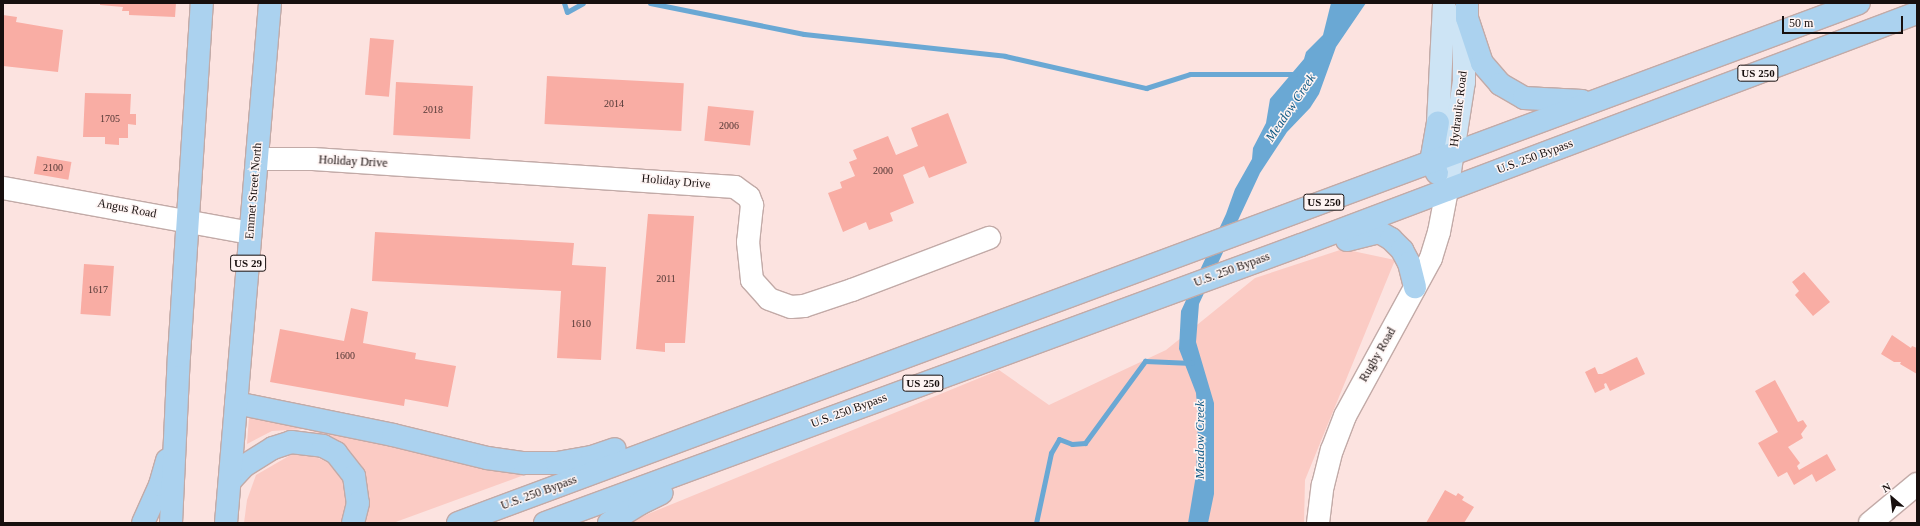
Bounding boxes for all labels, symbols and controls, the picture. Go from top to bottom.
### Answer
scale bar [1784,8,1905,34]
text: 50 m [1789,16,1813,30]
road number: US 250 [1737,64,1779,82]
street label: Hydraulic Road [1447,70,1471,148]
water label: Meadow Creek [1263,71,1319,145]
house number: 2014 [604,98,624,110]
house number: 2018 [423,104,443,116]
house number: 1705 [100,113,120,125]
house number: 2006 [719,120,739,132]
street label: U.S. 250 Bypass [1495,137,1575,177]
street label: Emmet Street North [243,142,265,240]
street label: Holiday Drive [318,153,388,171]
house number: 2100 [43,162,63,174]
house number: 2000 [873,165,893,177]
street label: Holiday Drive [641,172,711,192]
road number: US 250 [1303,193,1345,211]
street label: Angus Road [96,196,158,222]
street label: U.S. 250 Bypass [1192,250,1272,290]
road number: US 29 [230,254,266,272]
house number: 2011 [656,273,676,285]
house number: 1617 [88,284,108,296]
house number: 1610 [571,318,591,330]
street label: Rugby Road [1357,325,1399,385]
house number: 1600 [335,350,355,362]
road number: US 250 [902,374,944,392]
street label: U.S. 250 Bypass [809,391,889,431]
water label: Meadow Creek [1192,401,1208,479]
street label: U.S. 250 Bypass [499,473,579,513]
north arrow [1872,478,1912,518]
text: N [1880,480,1893,495]

